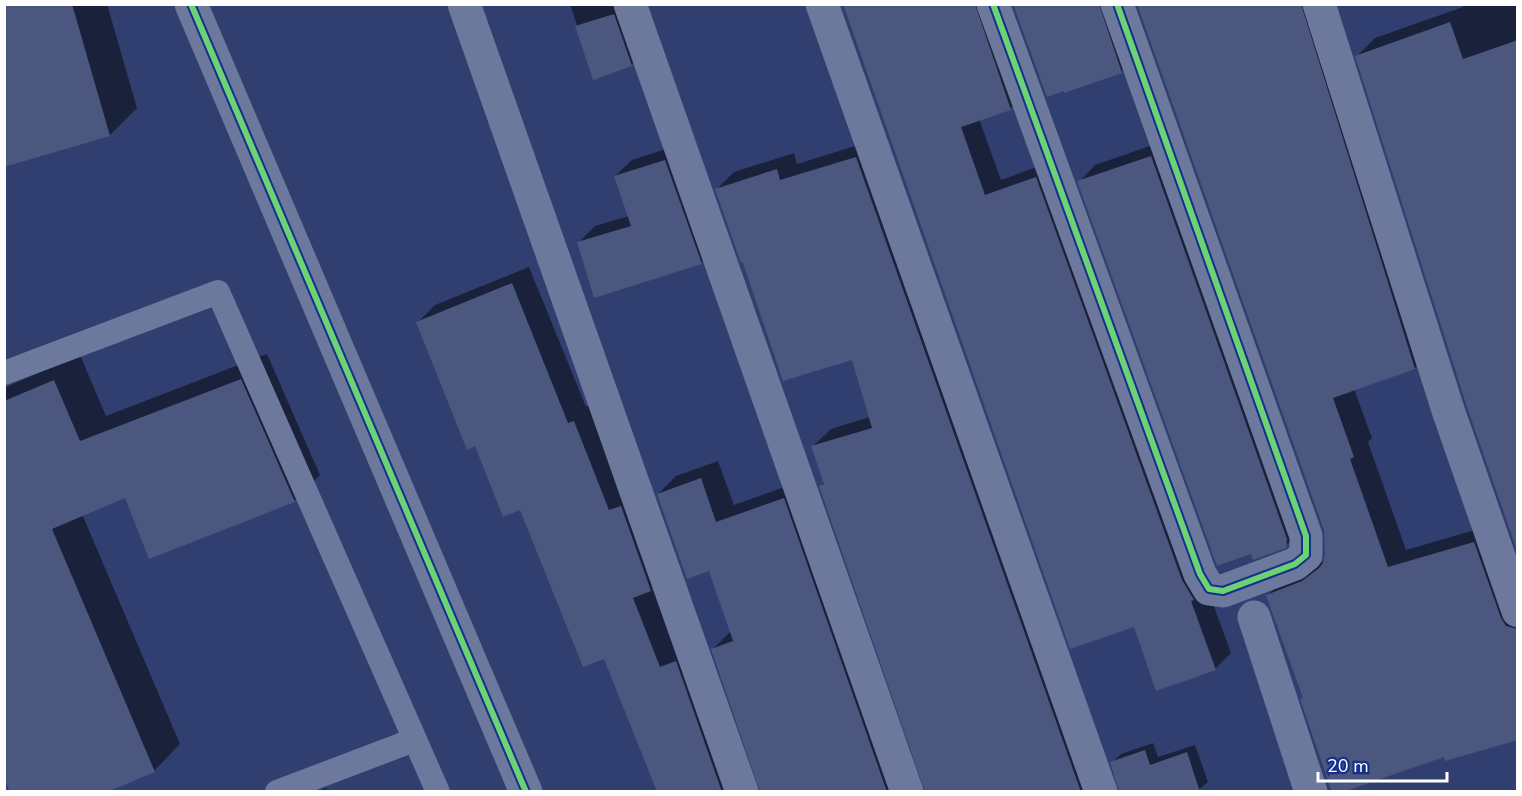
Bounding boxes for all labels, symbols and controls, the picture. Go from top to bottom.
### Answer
scale bar [1318,745,1447,783]
text: 20 m [1327,754,1369,778]

